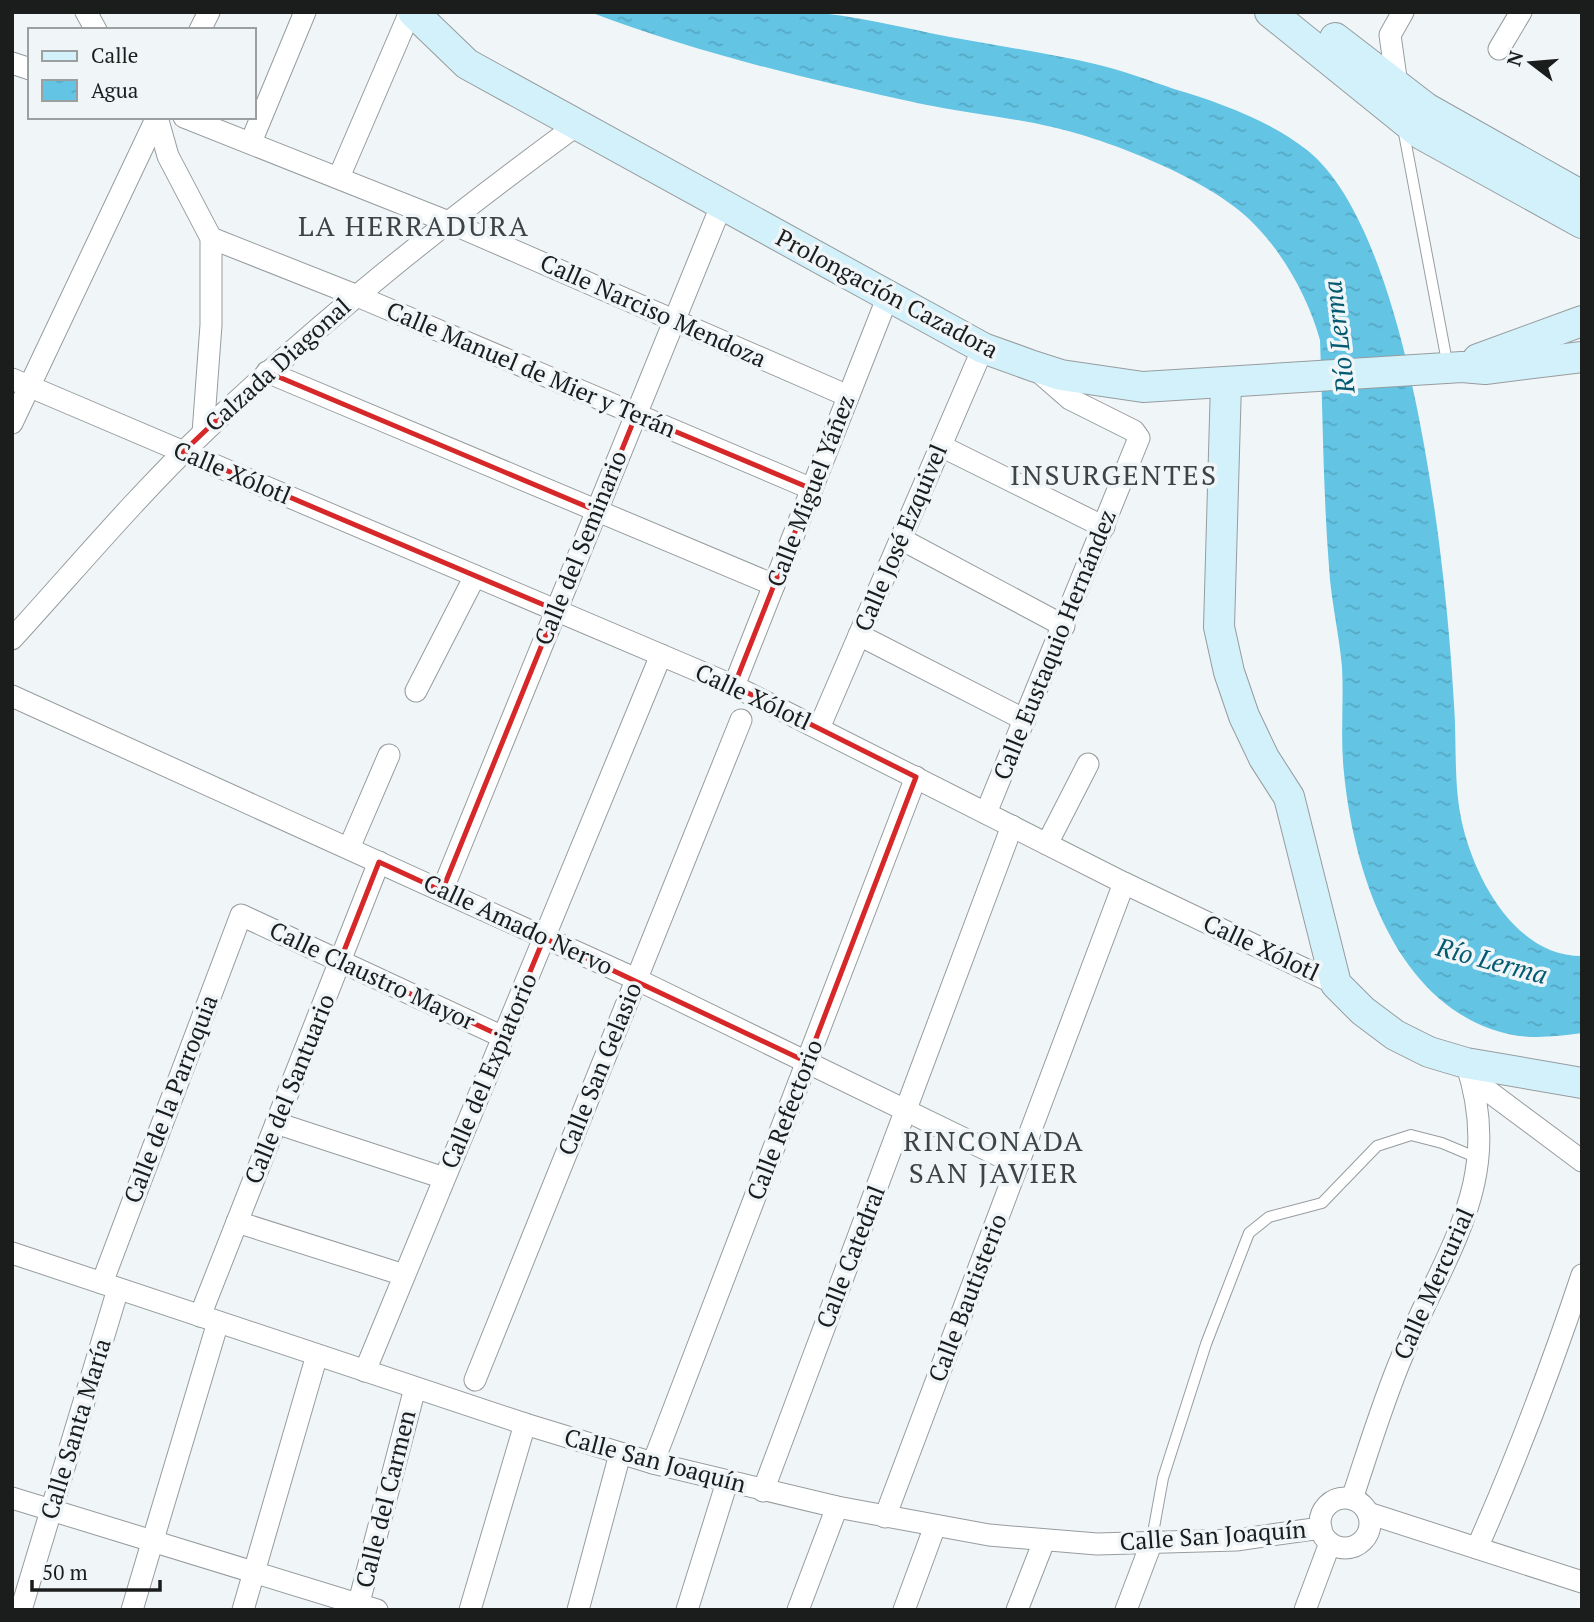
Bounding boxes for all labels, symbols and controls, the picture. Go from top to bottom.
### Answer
legend [28,28,256,119]
north arrow [1496,28,1566,98]
text: Calle [91,41,138,69]
text: N [1500,47,1528,69]
text: Agua [91,76,139,104]
district label: LA HERRADURA [298,207,530,244]
street label: Prolongación Cazadora [771,221,1004,365]
street label: Calle Narciso Mendoza [535,246,771,374]
water label: Río Lerma [1314,279,1362,397]
street label: Calzada Diagonal [198,290,357,438]
street label: Calle Manuel de Mier y Terán [382,294,681,445]
street label: Calle Miguel Yáñez [759,390,861,591]
street label: Calle Xólotl [169,433,296,511]
street label: Calle José Ezquivel [846,439,954,636]
street label: Calle del Seminario [526,446,634,650]
district label: INSURGENTES [1010,456,1218,493]
street label: Calle Eustaquio Hernández [985,505,1123,784]
street label: Calle Xólotl [690,655,817,737]
street label: Calle Amado Nervo [419,866,618,982]
street label: Calle Xólotl [1198,906,1325,988]
street label: Calle Claustro Mayor [265,913,481,1037]
water label: Río Lerma [1432,929,1552,991]
street label: Calle del Expiatorio [432,968,544,1173]
street label: Calle San Gelasio [550,977,648,1160]
street label: Calle del Santuario [236,989,342,1188]
street label: Calle de la Parroquia [116,990,225,1207]
street label: Calle Refectorio [739,1035,829,1205]
district label: RINCONADA SAN JAVIER [903,1122,1085,1191]
street label: Calle Catedral [808,1181,892,1333]
street label: Calle Mercurial [1385,1203,1481,1364]
street label: Calle Bautisterio [920,1209,1014,1386]
street label: Calle Santa María [32,1334,118,1523]
street label: Calle del Carmen [347,1406,423,1591]
street label: Calle San Joaquín [561,1420,750,1500]
street label: Calle San Joaquín [1119,1513,1307,1557]
scale bar [32,1548,159,1592]
text: 50 m [42,1558,88,1586]

